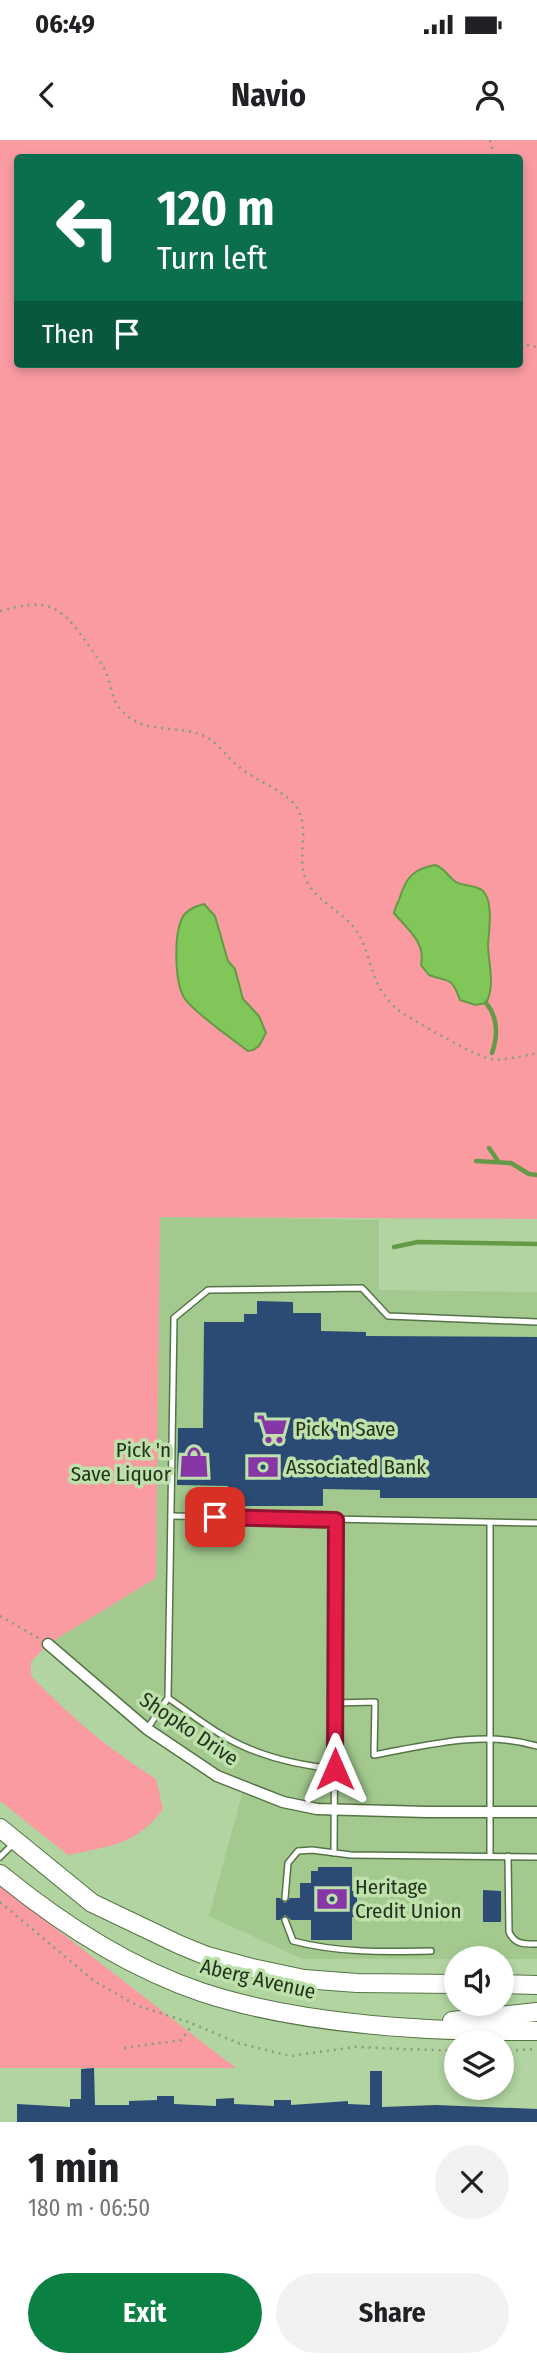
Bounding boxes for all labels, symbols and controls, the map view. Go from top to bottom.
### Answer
text: 06:49 [35,9,95,40]
icon: back [28,76,66,114]
text: Navio [231,76,306,114]
icon: person [471,76,509,114]
text: 120 m [157,179,275,238]
icon: left [42,182,133,273]
text: Turn left [157,239,267,277]
icon: arrive [108,315,146,353]
text: Then [42,319,94,350]
supermarket icon: Pick 'n Save [255,1412,289,1446]
place label: Pick 'n Save [295,1416,395,1442]
place label: Pick 'n Save Liquor [71,1437,172,1487]
shop icon: Pick 'n Save Liquor [177,1445,211,1479]
bank icon: Associated Bank [246,1450,280,1484]
place label: Associated Bank [286,1454,426,1480]
pin [185,1487,245,1547]
icon: arrive [196,1498,234,1536]
street label: Shopko Drive [135,1686,243,1772]
position arrow [298,1732,372,1806]
place label: Heritage Credit Union [355,1874,462,1924]
bank icon: Heritage Credit Union [315,1882,349,1916]
map controls [444,1946,514,2100]
button: sound [444,1946,514,2016]
street label: Aberg Avenue [198,1953,318,2005]
button: layers [444,2030,514,2100]
text: 1 min [28,2143,119,2193]
button: close [435,2145,509,2219]
text: 180 m · 06:50 [28,2194,150,2222]
button: Exit [28,2273,262,2353]
button: Share [276,2273,509,2353]

